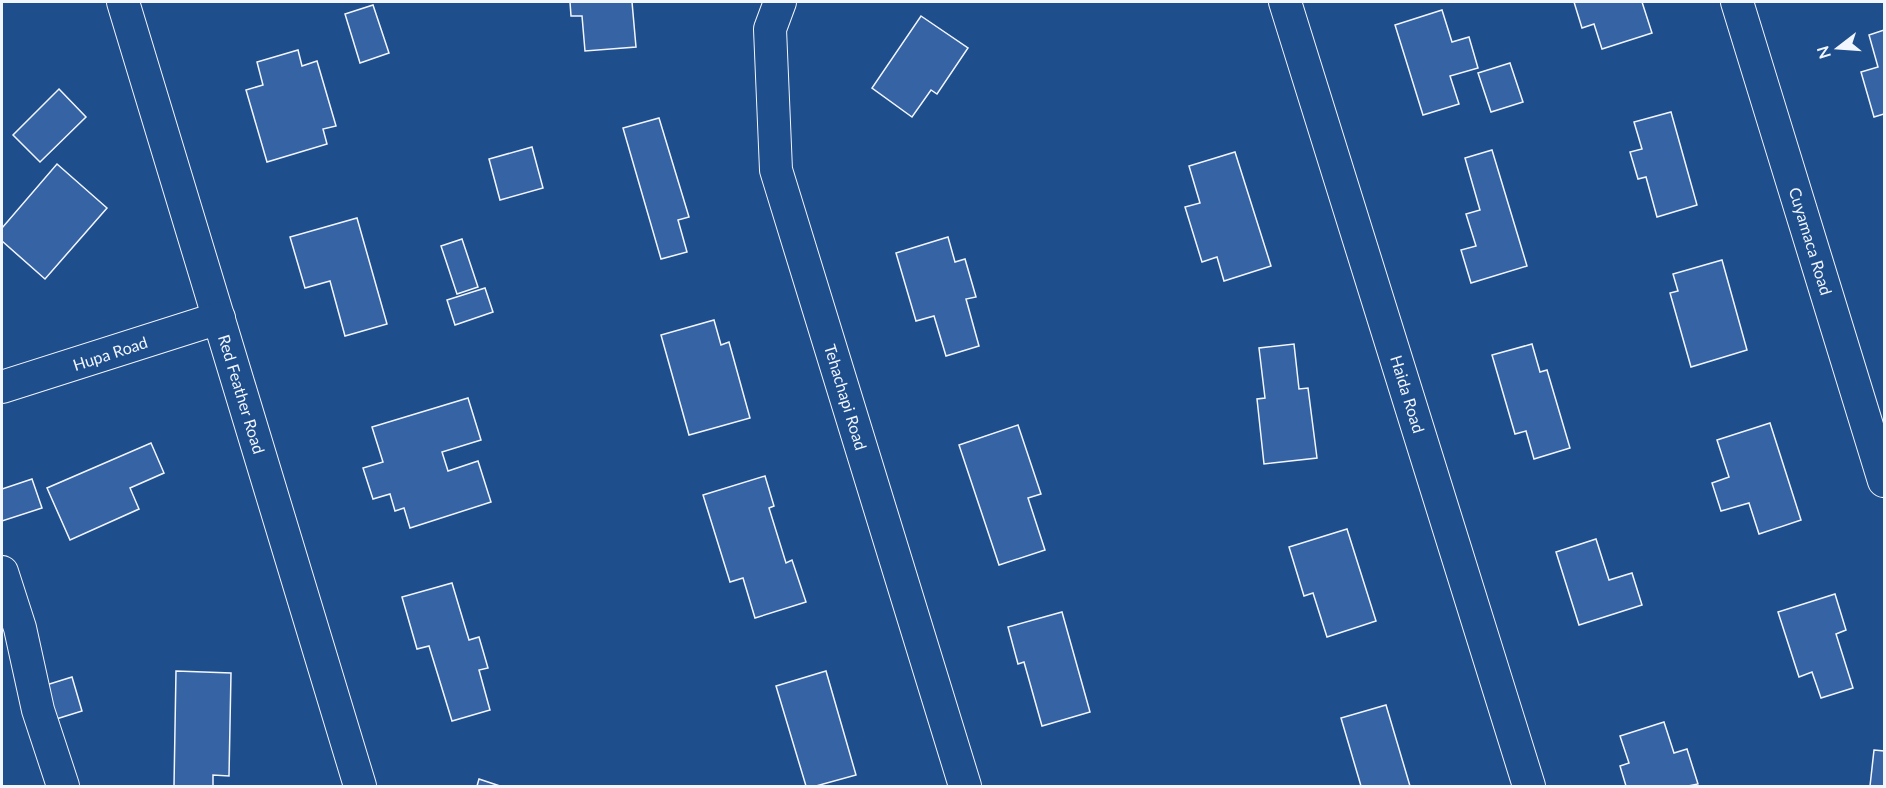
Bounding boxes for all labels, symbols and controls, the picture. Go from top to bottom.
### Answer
north arrow [1808,18,1868,78]
text: N [1812,44,1834,61]
street label: Cuyamaca Road [1786,185,1836,297]
street label: Hupa Road [70,332,150,374]
street label: Red Feather Road [215,332,269,456]
street label: Tehachapi Road [821,342,871,452]
street label: Haida Road [1387,353,1429,435]

